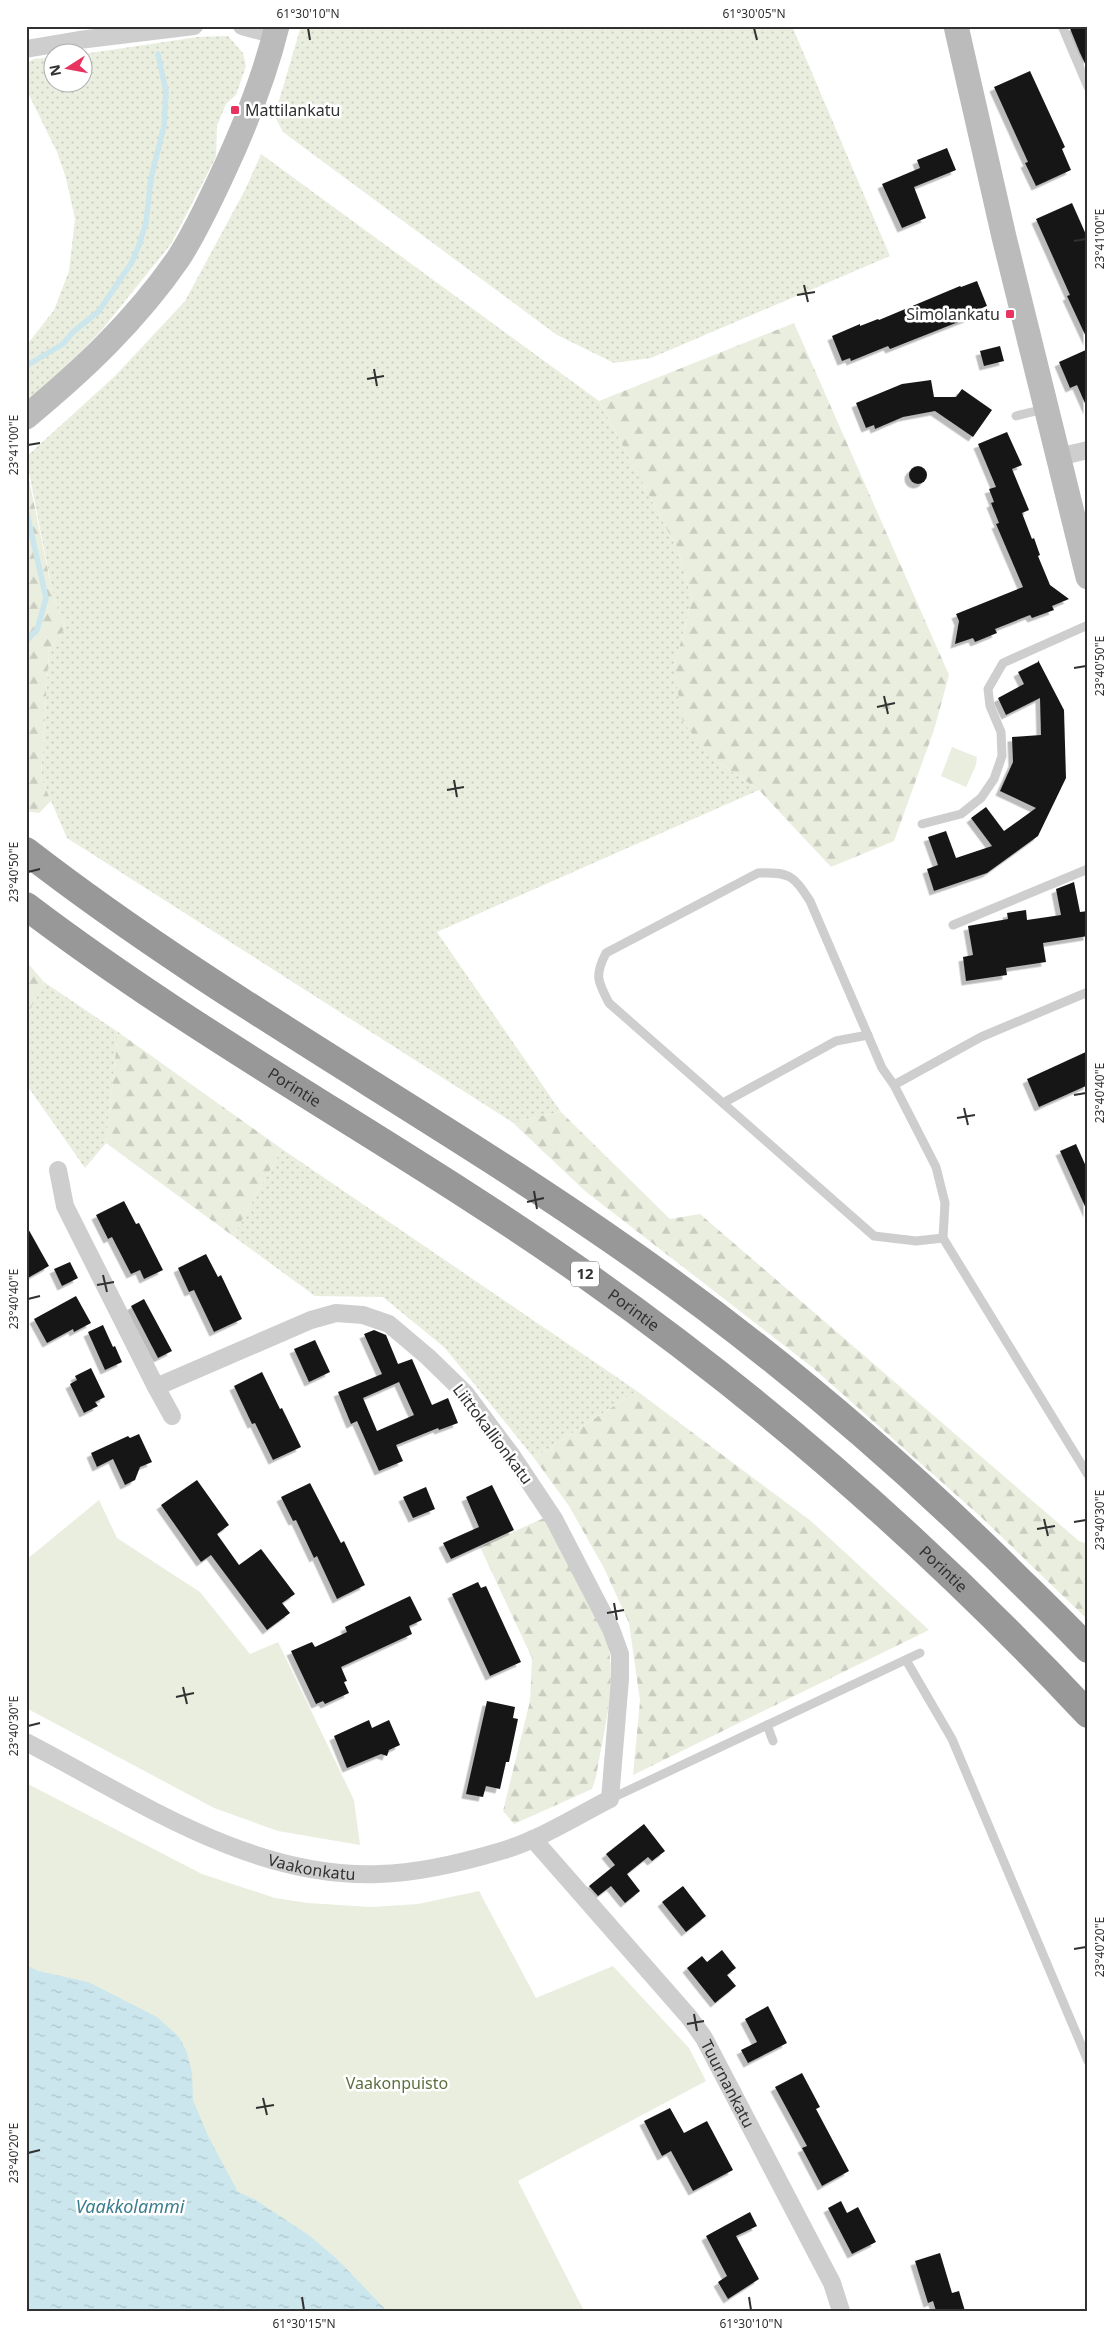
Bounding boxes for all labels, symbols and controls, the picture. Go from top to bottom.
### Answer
text: 61°30'10"N [276,5,340,22]
text: 61°30'05"N [722,5,786,22]
north arrow [42,42,92,92]
text: N [44,63,65,78]
place label: Mattilankatu [245,99,340,121]
marker: Mattilankatu [229,104,241,116]
text: 23°41'00"E [1091,209,1108,269]
place label: Simolankatu [906,303,1000,325]
marker: Simolankatu [1004,308,1016,320]
text: 23°41'00"E [5,415,22,475]
text: 23°40'50"E [1091,636,1108,696]
text: 23°40'50"E [5,842,22,902]
street label: Porintie [264,1062,325,1112]
text: 23°40'40"E [1091,1063,1108,1123]
road number: 12 [571,1262,599,1286]
text: 23°40'40"E [5,1269,22,1329]
street label: Porintie [604,1283,664,1336]
street label: Liittokallionkatu [448,1379,538,1489]
text: 23°40'30"E [1091,1490,1108,1550]
street label: Porintie [915,1541,973,1597]
text: 23°40'30"E [5,1696,22,1756]
street label: Vaakonkatu [265,1848,356,1885]
text: 23°40'20"E [1091,1917,1108,1977]
street label: Tuurnankatu [696,2036,760,2131]
park label: Vaakonpuisto [346,2072,448,2094]
text: 23°40'20"E [5,2123,22,2183]
water label: Vaakkolammi [76,2194,185,2218]
text: 61°30'15"N [272,2315,336,2332]
text: 61°30'10"N [719,2315,783,2332]

